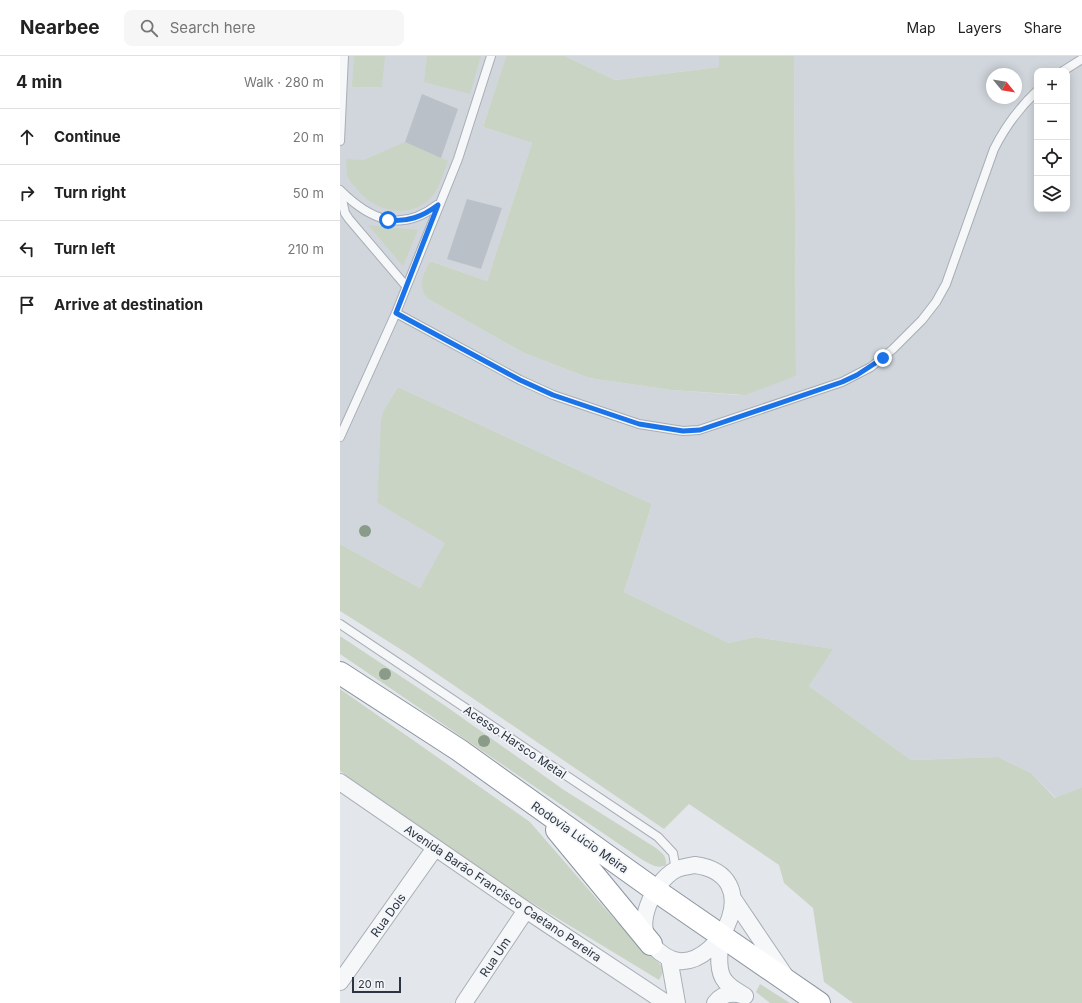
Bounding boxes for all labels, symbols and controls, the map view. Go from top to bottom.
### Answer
search box [124,10,404,46]
text: Nearbee [20,16,100,39]
icon: search [138,17,160,39]
text: Search here [170,18,255,37]
text: Map [907,19,936,36]
text: Layers [958,19,1002,36]
text: Share [1024,19,1062,36]
north arrow [986,68,1022,104]
map controls [1034,68,1070,212]
button: + [1034,68,1070,104]
text: 4 min [16,72,62,92]
text: Walk · 280 m [244,74,324,90]
button: − [1034,104,1070,140]
icon: ahead [16,126,38,148]
text: Continue [54,127,121,146]
text: 20 m [293,129,324,145]
button: locate [1034,140,1070,176]
button: layers [1034,176,1070,212]
icon: right [16,182,38,204]
text: Turn right [54,183,126,202]
text: 50 m [293,185,324,201]
route start [379,211,397,229]
icon: left [16,238,38,260]
text: Turn left [54,239,115,258]
text: 210 m [288,241,324,257]
icon: arrive [16,294,38,316]
text: Arrive at destination [54,295,203,314]
route end [874,349,892,367]
street label: Acesso Harsco Metal [461,702,569,782]
street label: Rodovia Lúcio Meira [529,798,631,876]
street label: Avenida Barão Francisco Caetano Pereira [402,821,604,965]
street label: Rua Dois [367,890,409,940]
street label: Rua Um [476,934,514,980]
scale bar [352,975,401,994]
text: 20 m [358,977,384,991]

